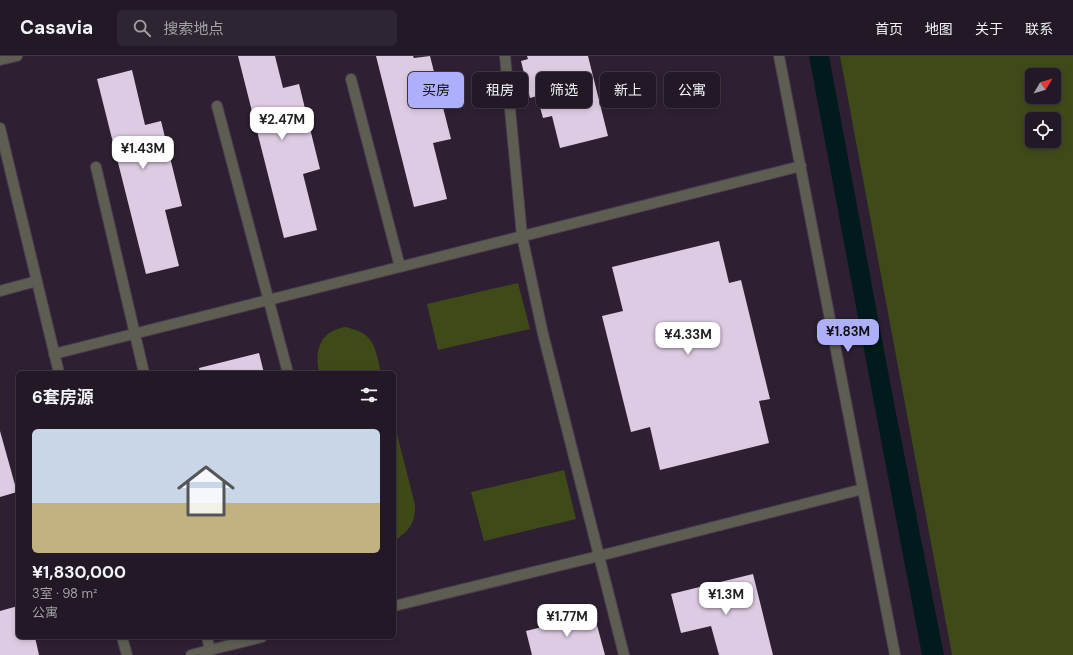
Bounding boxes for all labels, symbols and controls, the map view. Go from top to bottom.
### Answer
search box [117,10,397,46]
text: Casavia [20,15,93,40]
icon: search [131,17,153,39]
text: 搜索地点 [163,19,223,39]
text: 首页 [875,20,903,38]
text: 地图 [925,20,953,38]
text: 关于 [975,20,1003,38]
text: 联系 [1025,20,1053,38]
north arrow [1025,68,1061,104]
map controls [1025,68,1061,148]
chip: 买房 [408,72,464,108]
chip: 租房 [472,72,528,108]
chip: 筛选 [536,72,592,108]
chip: 新上 [600,72,656,108]
chip: 公寓 [664,72,720,108]
pin: ¥2.47M [249,107,315,141]
text: ¥2.47M [259,111,305,128]
button: locate [1025,112,1061,148]
pin: ¥1.43M [110,136,176,170]
text: ¥1.43M [121,140,165,157]
pin: ¥1.83M [815,319,881,353]
pin: ¥4.33M [655,322,721,356]
text: ¥1.83M [826,323,870,340]
text: ¥4.33M [664,326,712,343]
icon: filters [358,384,380,406]
text: 6套房源 [32,386,94,408]
icon: home [170,455,242,527]
text: ¥1,830,000 [32,561,126,583]
pin: ¥1.3M [698,582,754,616]
text: 3室 · 98 m² [32,585,97,602]
text: ¥1.3M [708,586,744,603]
text: 公寓 [32,604,58,621]
pin: ¥1.77M [534,604,600,638]
text: ¥1.77M [546,608,588,625]

